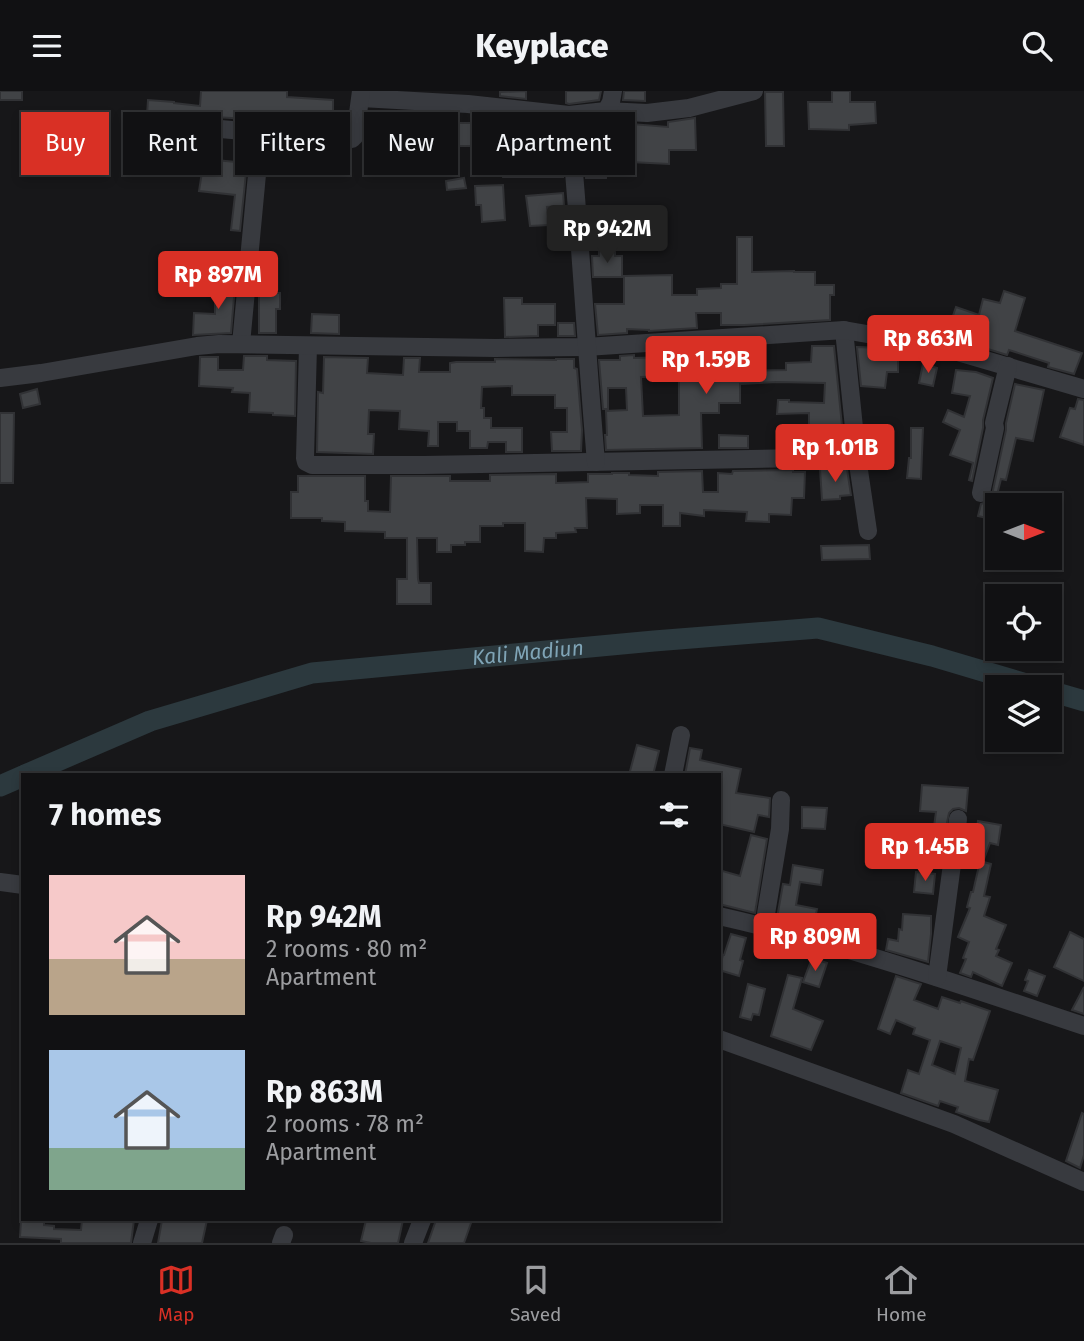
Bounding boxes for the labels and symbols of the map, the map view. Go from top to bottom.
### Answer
pin: Rp 942M [542,205,672,265]
pin: Rp 897M [153,251,283,311]
pin: Rp 863M [863,315,993,375]
pin: Rp 1.59B [634,337,778,396]
pin: Rp 1.01B [763,425,907,484]
north arrow [985,493,1062,571]
water label: Kali Madiun [471,635,585,671]
pin: Rp 1.45B [853,823,997,883]
pin: Rp 809M [750,913,880,973]

